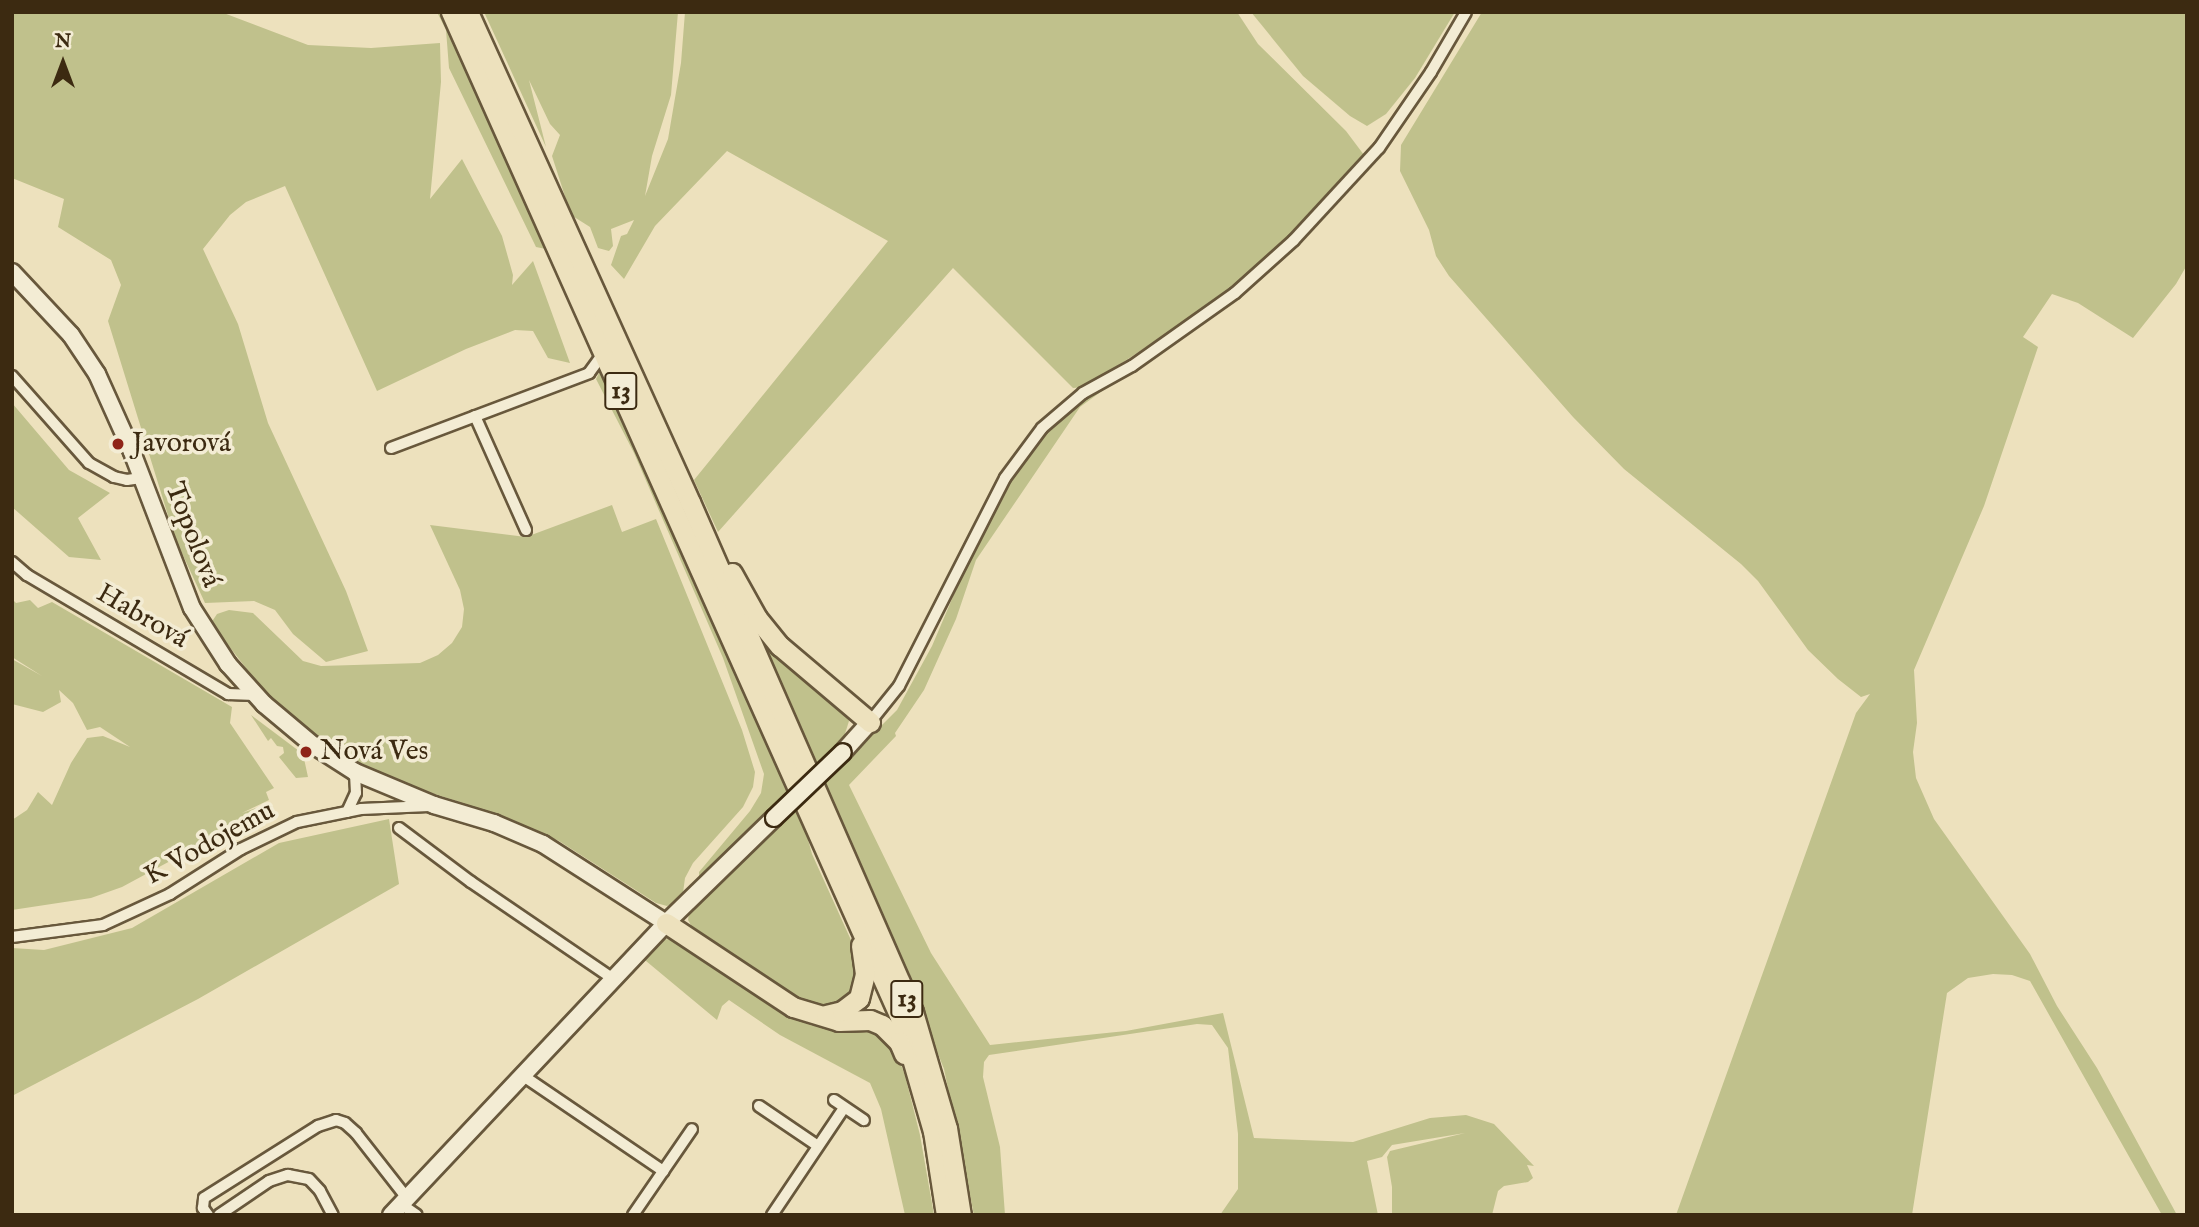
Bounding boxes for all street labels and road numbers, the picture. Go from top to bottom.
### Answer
road number: 13 [604,368,638,414]
street label: Topolová [157,478,227,592]
street label: Habrová [90,577,194,657]
street label: K Vodojemu [139,794,281,894]
road number: 13 [890,976,925,1022]

